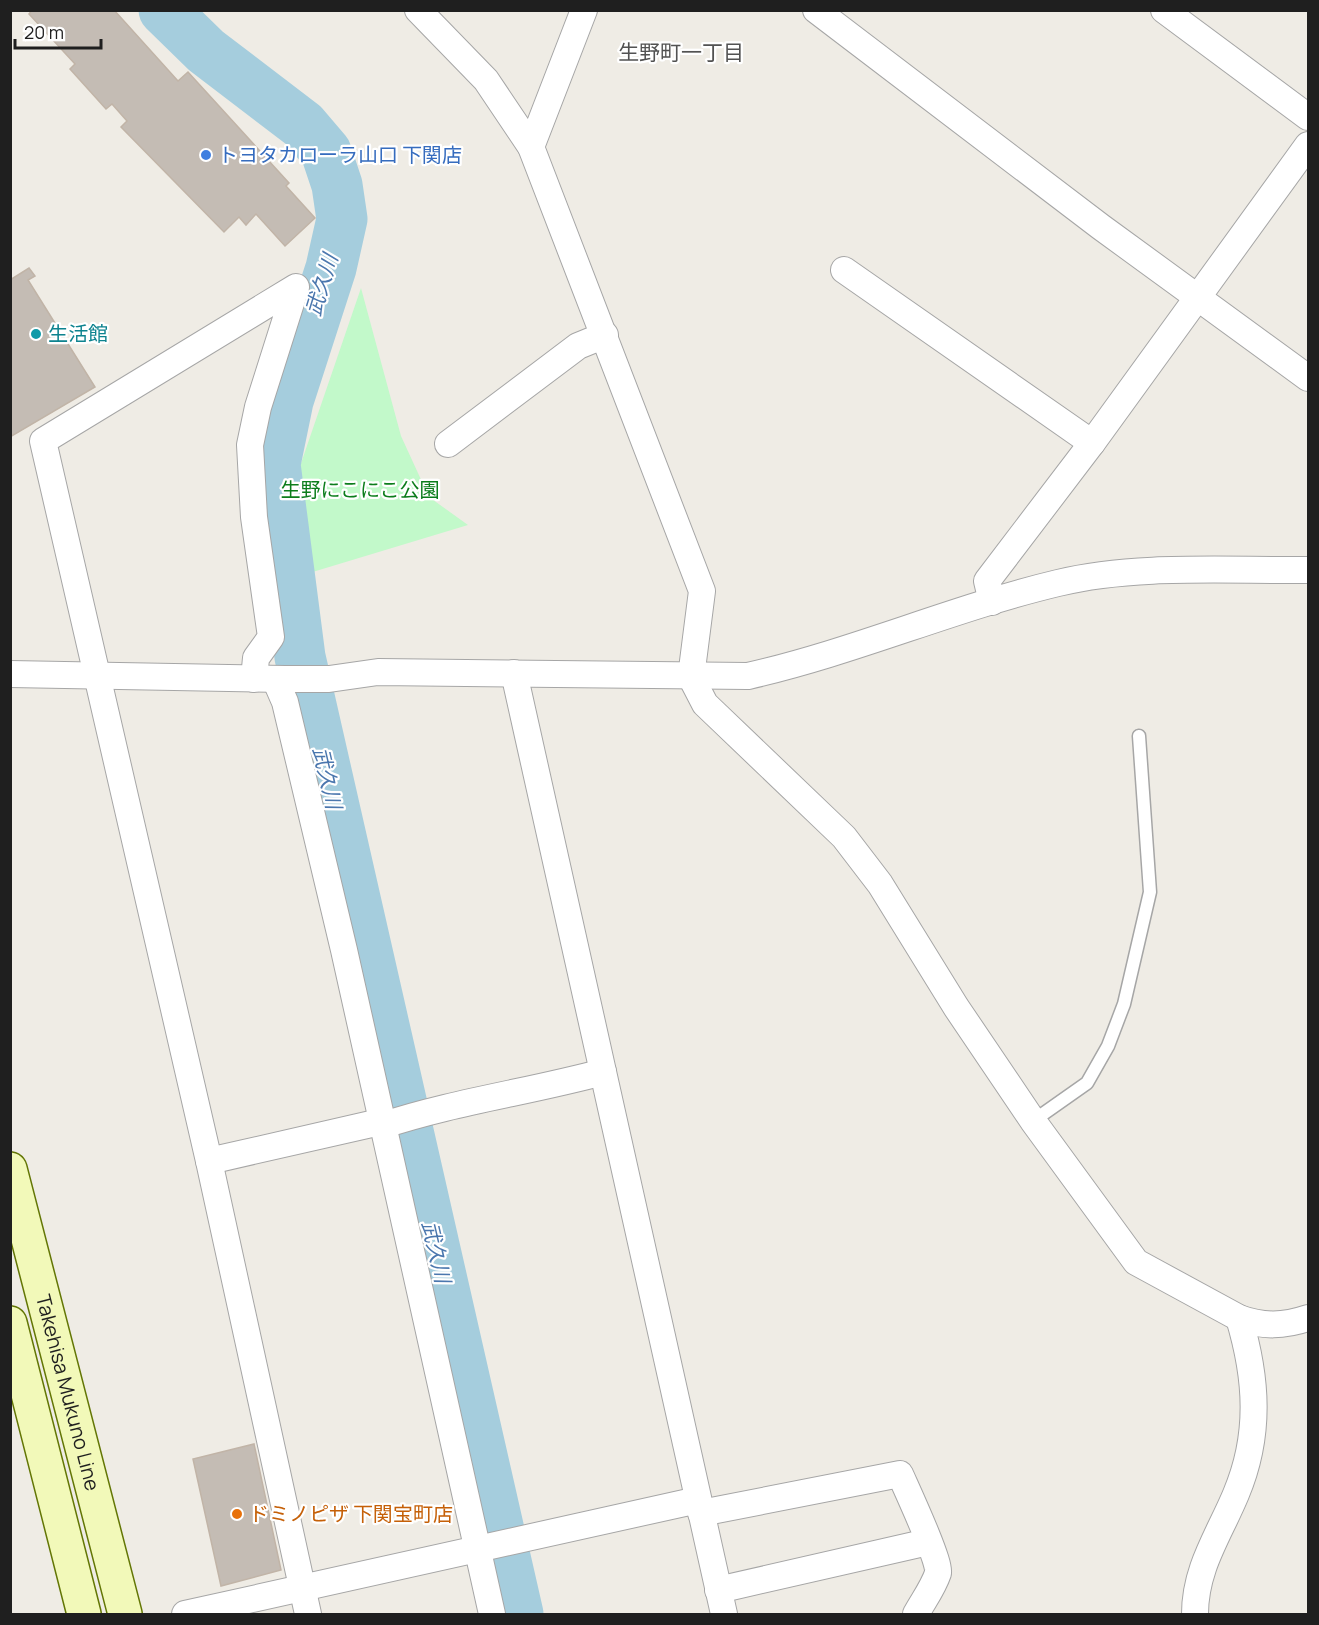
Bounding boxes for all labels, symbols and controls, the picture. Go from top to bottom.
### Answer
scale bar [15,12,100,50]
text: 20 m [24,20,64,44]
district label: 生野町一丁目 [618,38,744,66]
place label: トヨタカローラ山口 下関店 [218,141,462,168]
marker: トヨタカローラ山口 下関店 [199,148,213,162]
water label: 武久川 [298,249,344,319]
place label: 生活館 [48,320,108,347]
marker: 生活館 [29,327,43,341]
park label: 生野にこにこ公園 [280,476,440,503]
water label: 武久川 [307,744,349,814]
water label: 武久川 [416,1218,458,1288]
street label: Takehisa Mukuno Line [30,1291,107,1494]
place label: ドミノピザ 下関宝町店 [249,1500,453,1527]
marker: ドミノピザ 下関宝町店 [230,1507,244,1521]

